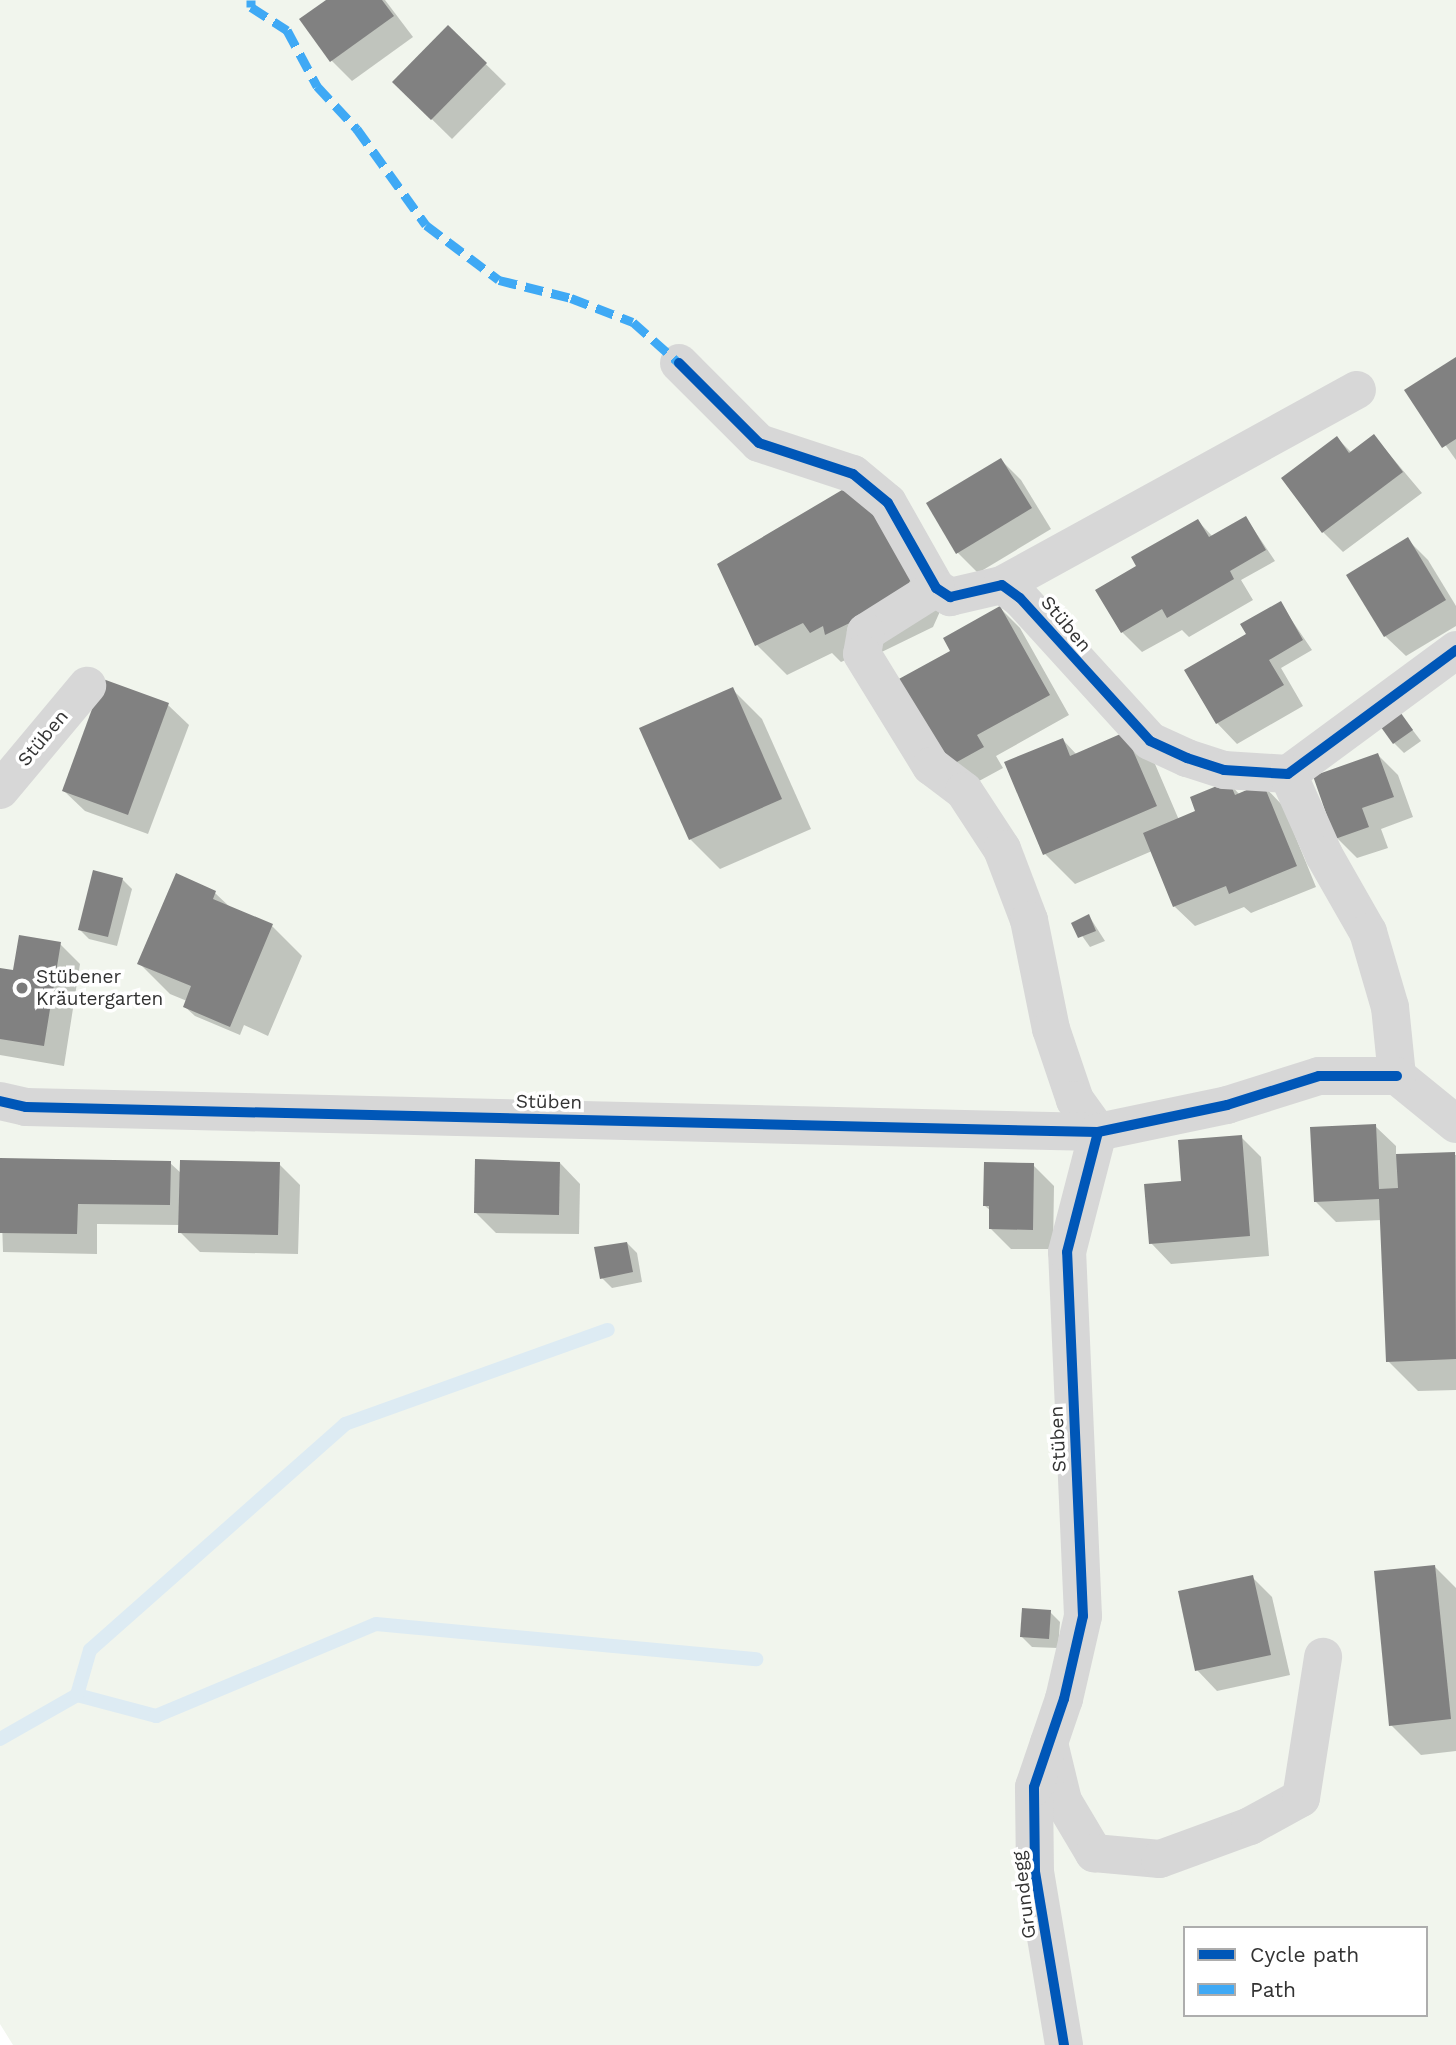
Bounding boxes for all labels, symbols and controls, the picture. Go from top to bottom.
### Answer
street label: Stüben [1036,591,1096,657]
street label: Stüben [13,705,73,771]
place label: Stübener Kräutergarten [36,966,163,1010]
marker: Stübener Kräutergarten [14,980,30,996]
street label: Stüben [516,1090,582,1114]
street label: Stüben [1045,1405,1071,1473]
street label: Grundegg [1007,1850,1041,1940]
legend [1183,1926,1428,2017]
text: Cycle path [1250,1942,1359,1967]
text: Path [1250,1977,1296,2002]

